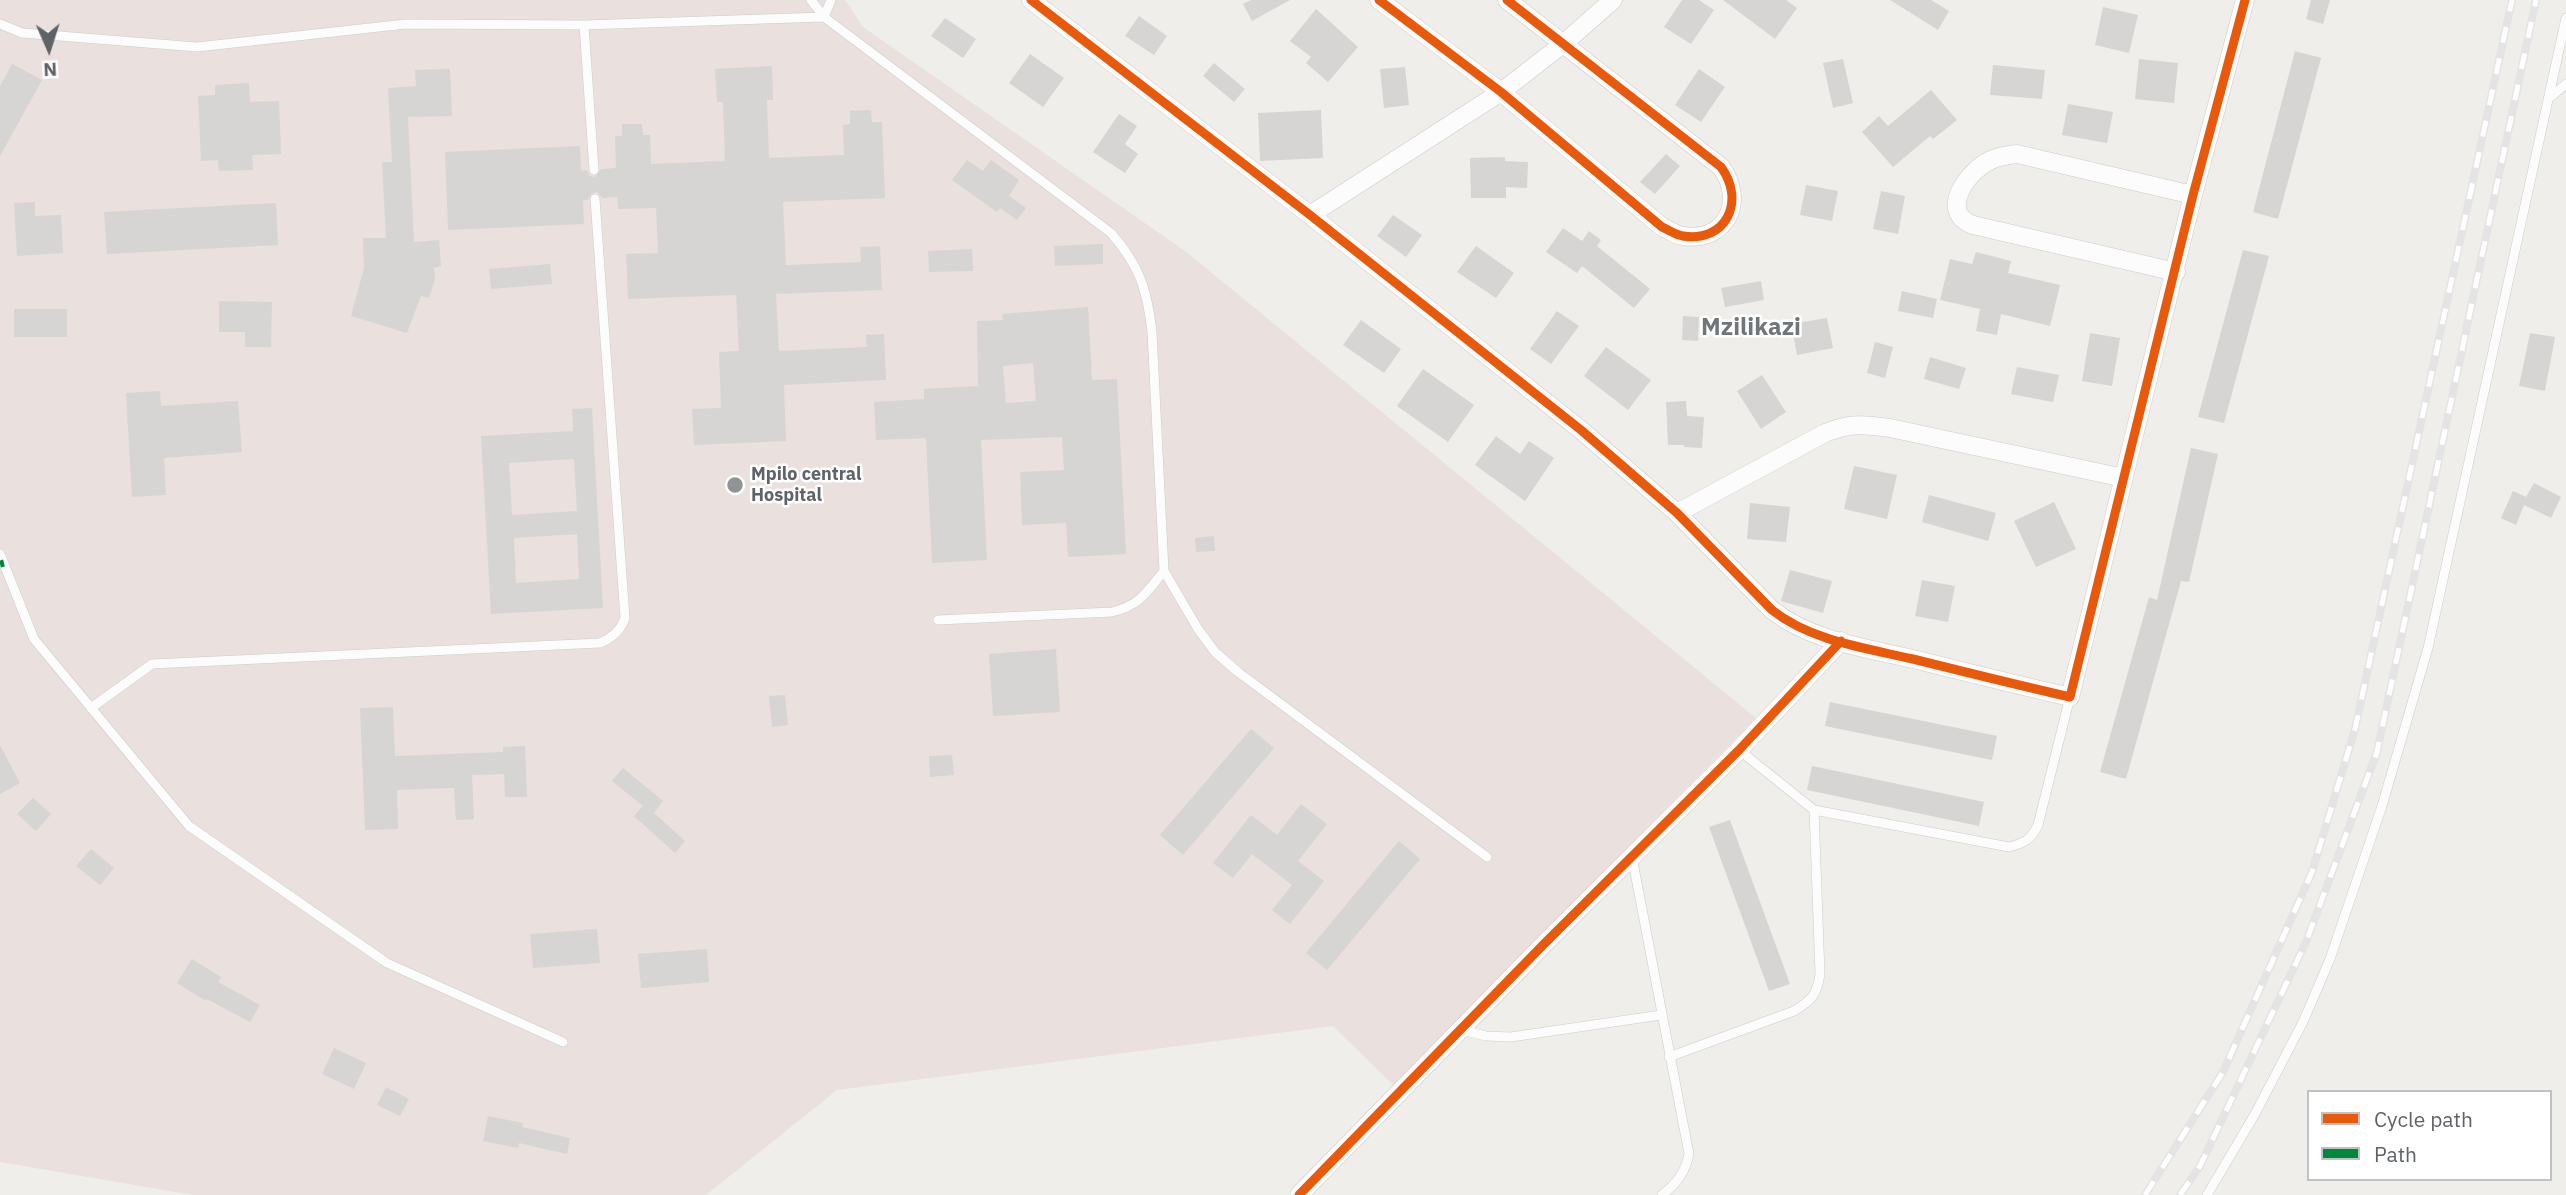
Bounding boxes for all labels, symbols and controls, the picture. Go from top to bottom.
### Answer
north arrow [14,14,84,84]
text: N [43,58,58,82]
district label: Mzilikazi [1701,314,1801,342]
place label: Mpilo central Hospital [751,464,861,506]
marker: Mpilo central Hospital [725,475,745,495]
legend [2307,1090,2552,1181]
text: Cycle path [2374,1105,2473,1133]
text: Path [2374,1140,2417,1168]

